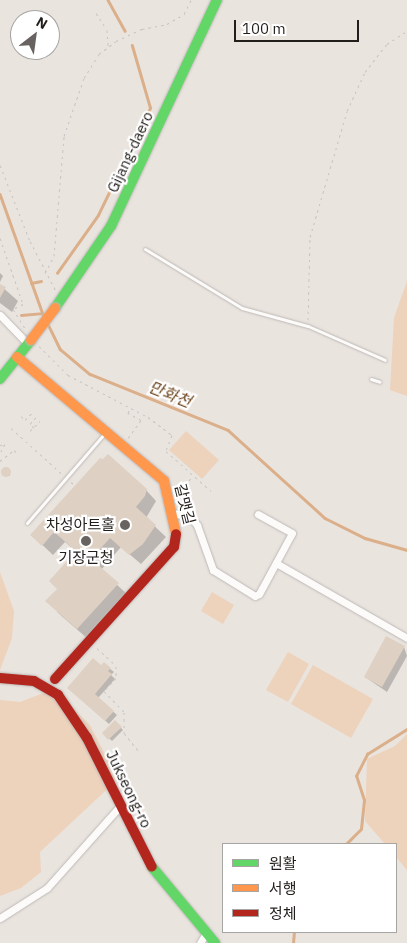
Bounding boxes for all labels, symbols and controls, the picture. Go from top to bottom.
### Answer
north arrow [10,10,60,60]
scale bar [237,10,362,42]
text: N [33,13,51,33]
text: 100 m [242,19,286,38]
street label: Gijang-daero [103,109,157,195]
water label: 만화천 [146,377,194,411]
street label: 갈맷길 [171,482,199,526]
place label: 차성아트홀 [46,516,115,534]
marker: 차성아트홀 [119,519,131,531]
marker: 기장군청 [80,535,92,547]
place label: 기장군청 [58,549,114,567]
street label: Jukseong-ro [102,747,156,831]
legend [222,843,397,933]
text: 원활 [269,854,297,873]
text: 서행 [269,879,297,898]
text: 정체 [269,904,297,923]

